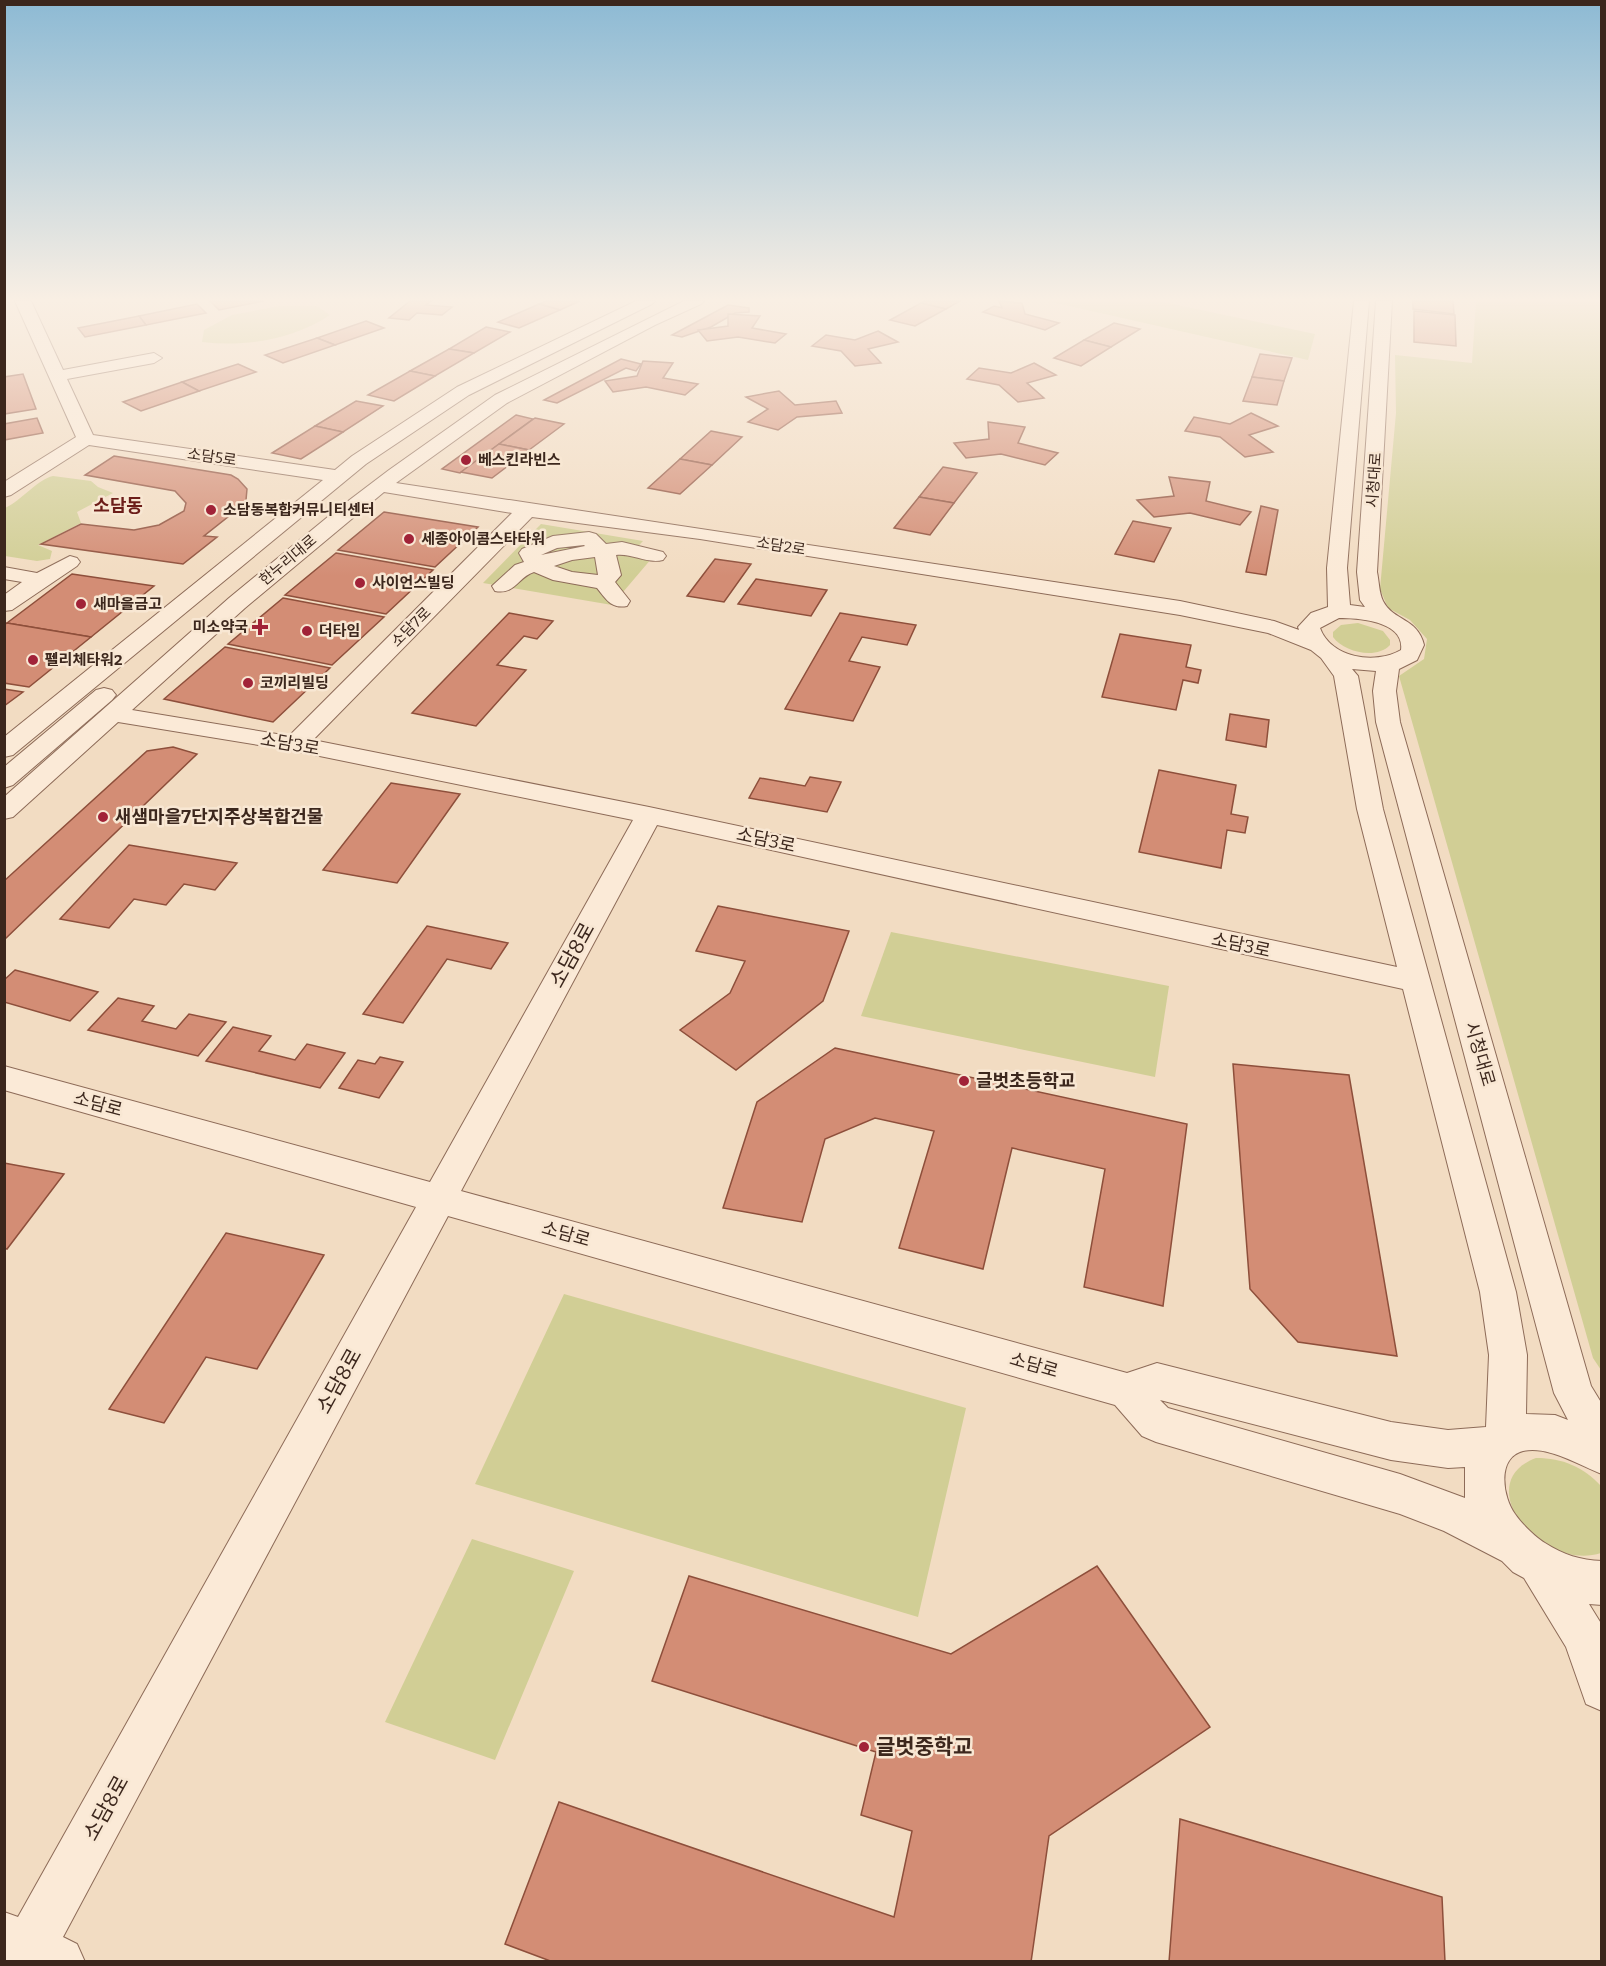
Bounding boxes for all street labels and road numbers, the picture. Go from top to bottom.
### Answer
street label: 소담5로 [186,445,238,469]
street label: 시청대로 [1363,452,1385,508]
street label: 한누리대로 [256,531,320,589]
street label: 소담2로 [755,533,807,559]
street label: 소담7로 [387,603,435,651]
street label: 소담3로 [259,728,321,760]
street label: 소담3로 [734,823,798,857]
street label: 소담8로 [544,918,600,992]
street label: 소담3로 [1209,928,1273,962]
street label: 시청대로 [1460,1019,1500,1089]
street label: 소담로 [71,1087,125,1121]
street label: 소담로 [539,1217,593,1251]
street label: 소담8로 [311,1344,367,1418]
street label: 소담로 [1007,1348,1061,1382]
street label: 소담8로 [78,1771,134,1845]

